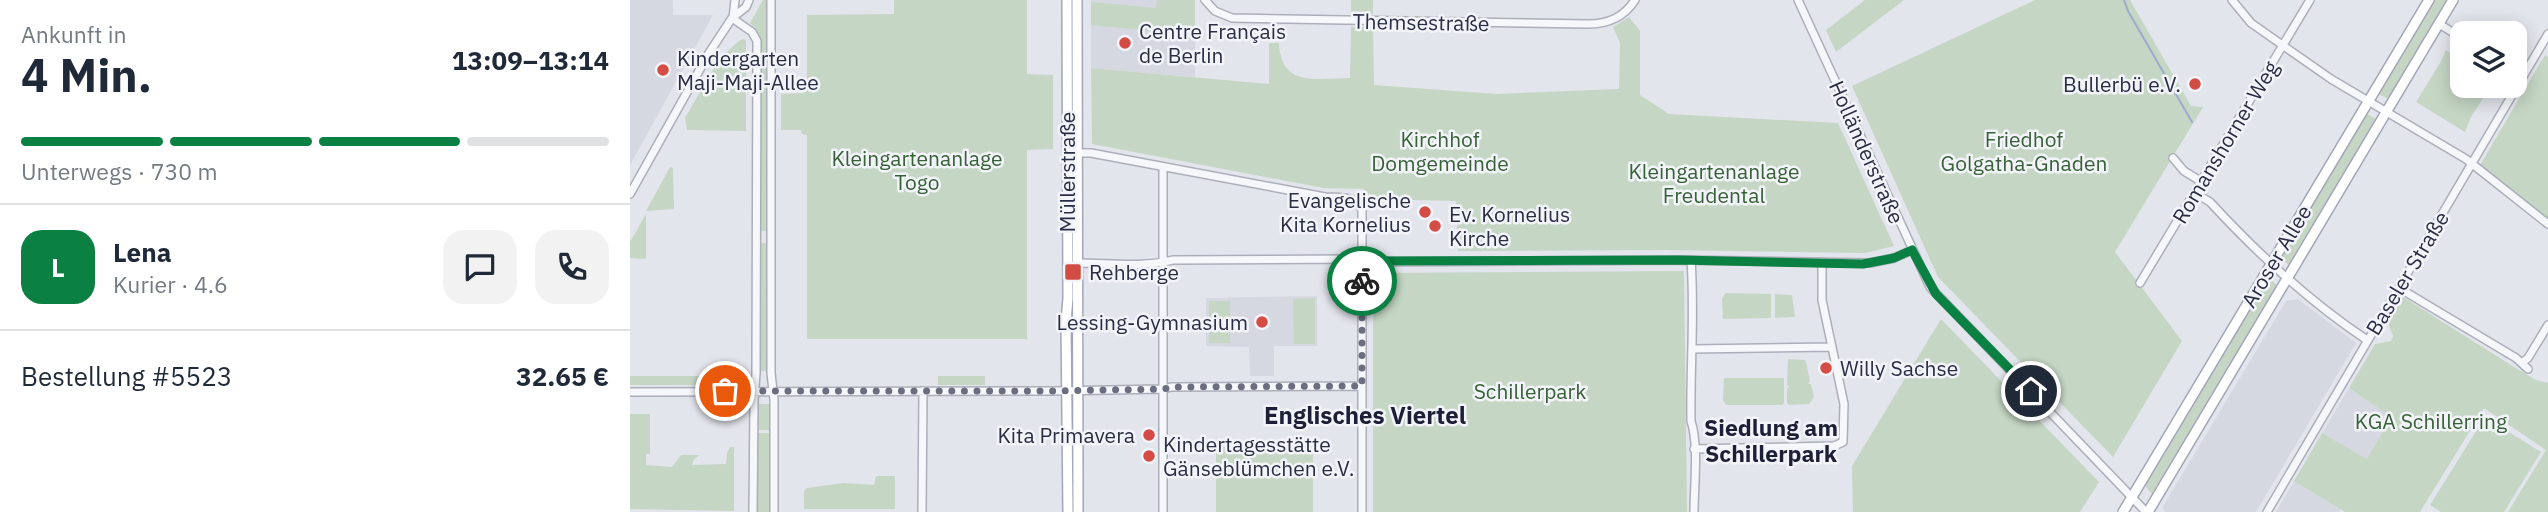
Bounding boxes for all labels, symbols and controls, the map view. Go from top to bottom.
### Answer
street label: Themsestraße [1352,7,1490,37]
place label: Centre Français de Berlin [1139,17,1286,69]
text: Ankunft in [21,19,127,49]
map controls [2450,21,2527,98]
button: layers [2450,21,2527,98]
marker: Centre Français de Berlin [1117,35,1133,51]
text: 13:09–13:14 [452,43,609,77]
place label: Kindergarten Maji-Maji-Allee [677,44,819,96]
text: 4 Min. [21,45,152,105]
street label: Romanshorner Weg [2165,55,2285,229]
marker: Kindergarten Maji-Maji-Allee [655,62,671,78]
place label: Bullerbü e.V. [2063,70,2181,98]
street label: Holländerstraße [1823,76,1911,228]
marker: Bullerbü e.V. [2187,76,2203,92]
street label: Müllerstraße [1053,112,1081,232]
park label: Kirchhof Domgemeinde [1371,125,1509,177]
park label: Friedhof Golgatha-Gnaden [1941,125,2107,177]
park label: Kleingartenanlage Togo [831,144,1003,196]
text: Unterwegs · 730 m [21,156,218,186]
park label: Kleingartenanlage Freudental [1628,157,1800,209]
place label: Evangelische Kita Kornelius [1280,186,1411,238]
street label: Aroser Allee [2234,199,2318,313]
place label: Ev. Kornelius Kirche [1449,200,1570,252]
marker: Evangelische Kita Kornelius [1417,204,1433,220]
street label: Baseler Straße [2359,206,2455,340]
marker: Ev. Kornelius Kirche [1427,218,1443,234]
button: chat [443,230,517,304]
button: phone [535,230,609,304]
text: Lena [113,235,171,269]
courier [1327,246,1397,316]
text: L [51,250,65,284]
place label: Rehberge [1089,258,1179,286]
marker: Rehberge [1063,262,1083,282]
icon: bike [1343,262,1381,300]
text: Kurier · 4.6 [113,269,228,299]
place label: Lessing-Gymnasium [1057,308,1248,336]
marker: Lessing-Gymnasium [1254,314,1270,330]
place label: Willy Sachse [1840,354,1958,382]
text: Bestellung #5523 [21,359,232,393]
text: 32.65 € [516,359,609,393]
marker: Willy Sachse [1818,360,1834,376]
pin [695,361,755,421]
pin [2001,361,2061,421]
icon: bag [706,372,744,410]
icon: home [2012,372,2050,410]
park label: Schillerpark [1474,377,1586,405]
district label: Englisches Viertel [1264,399,1466,431]
park label: KGA Schillerring [2355,407,2507,435]
district label: Siedlung am Schillerpark [1704,412,1838,468]
place label: Kita Primavera [998,421,1135,449]
marker: Kita Primavera [1141,427,1157,443]
place label: Kindertagesstätte Gänseblümchen e.V. [1163,430,1354,482]
marker: Kindertagesstätte Gänseblümchen e.V. [1141,448,1157,464]

